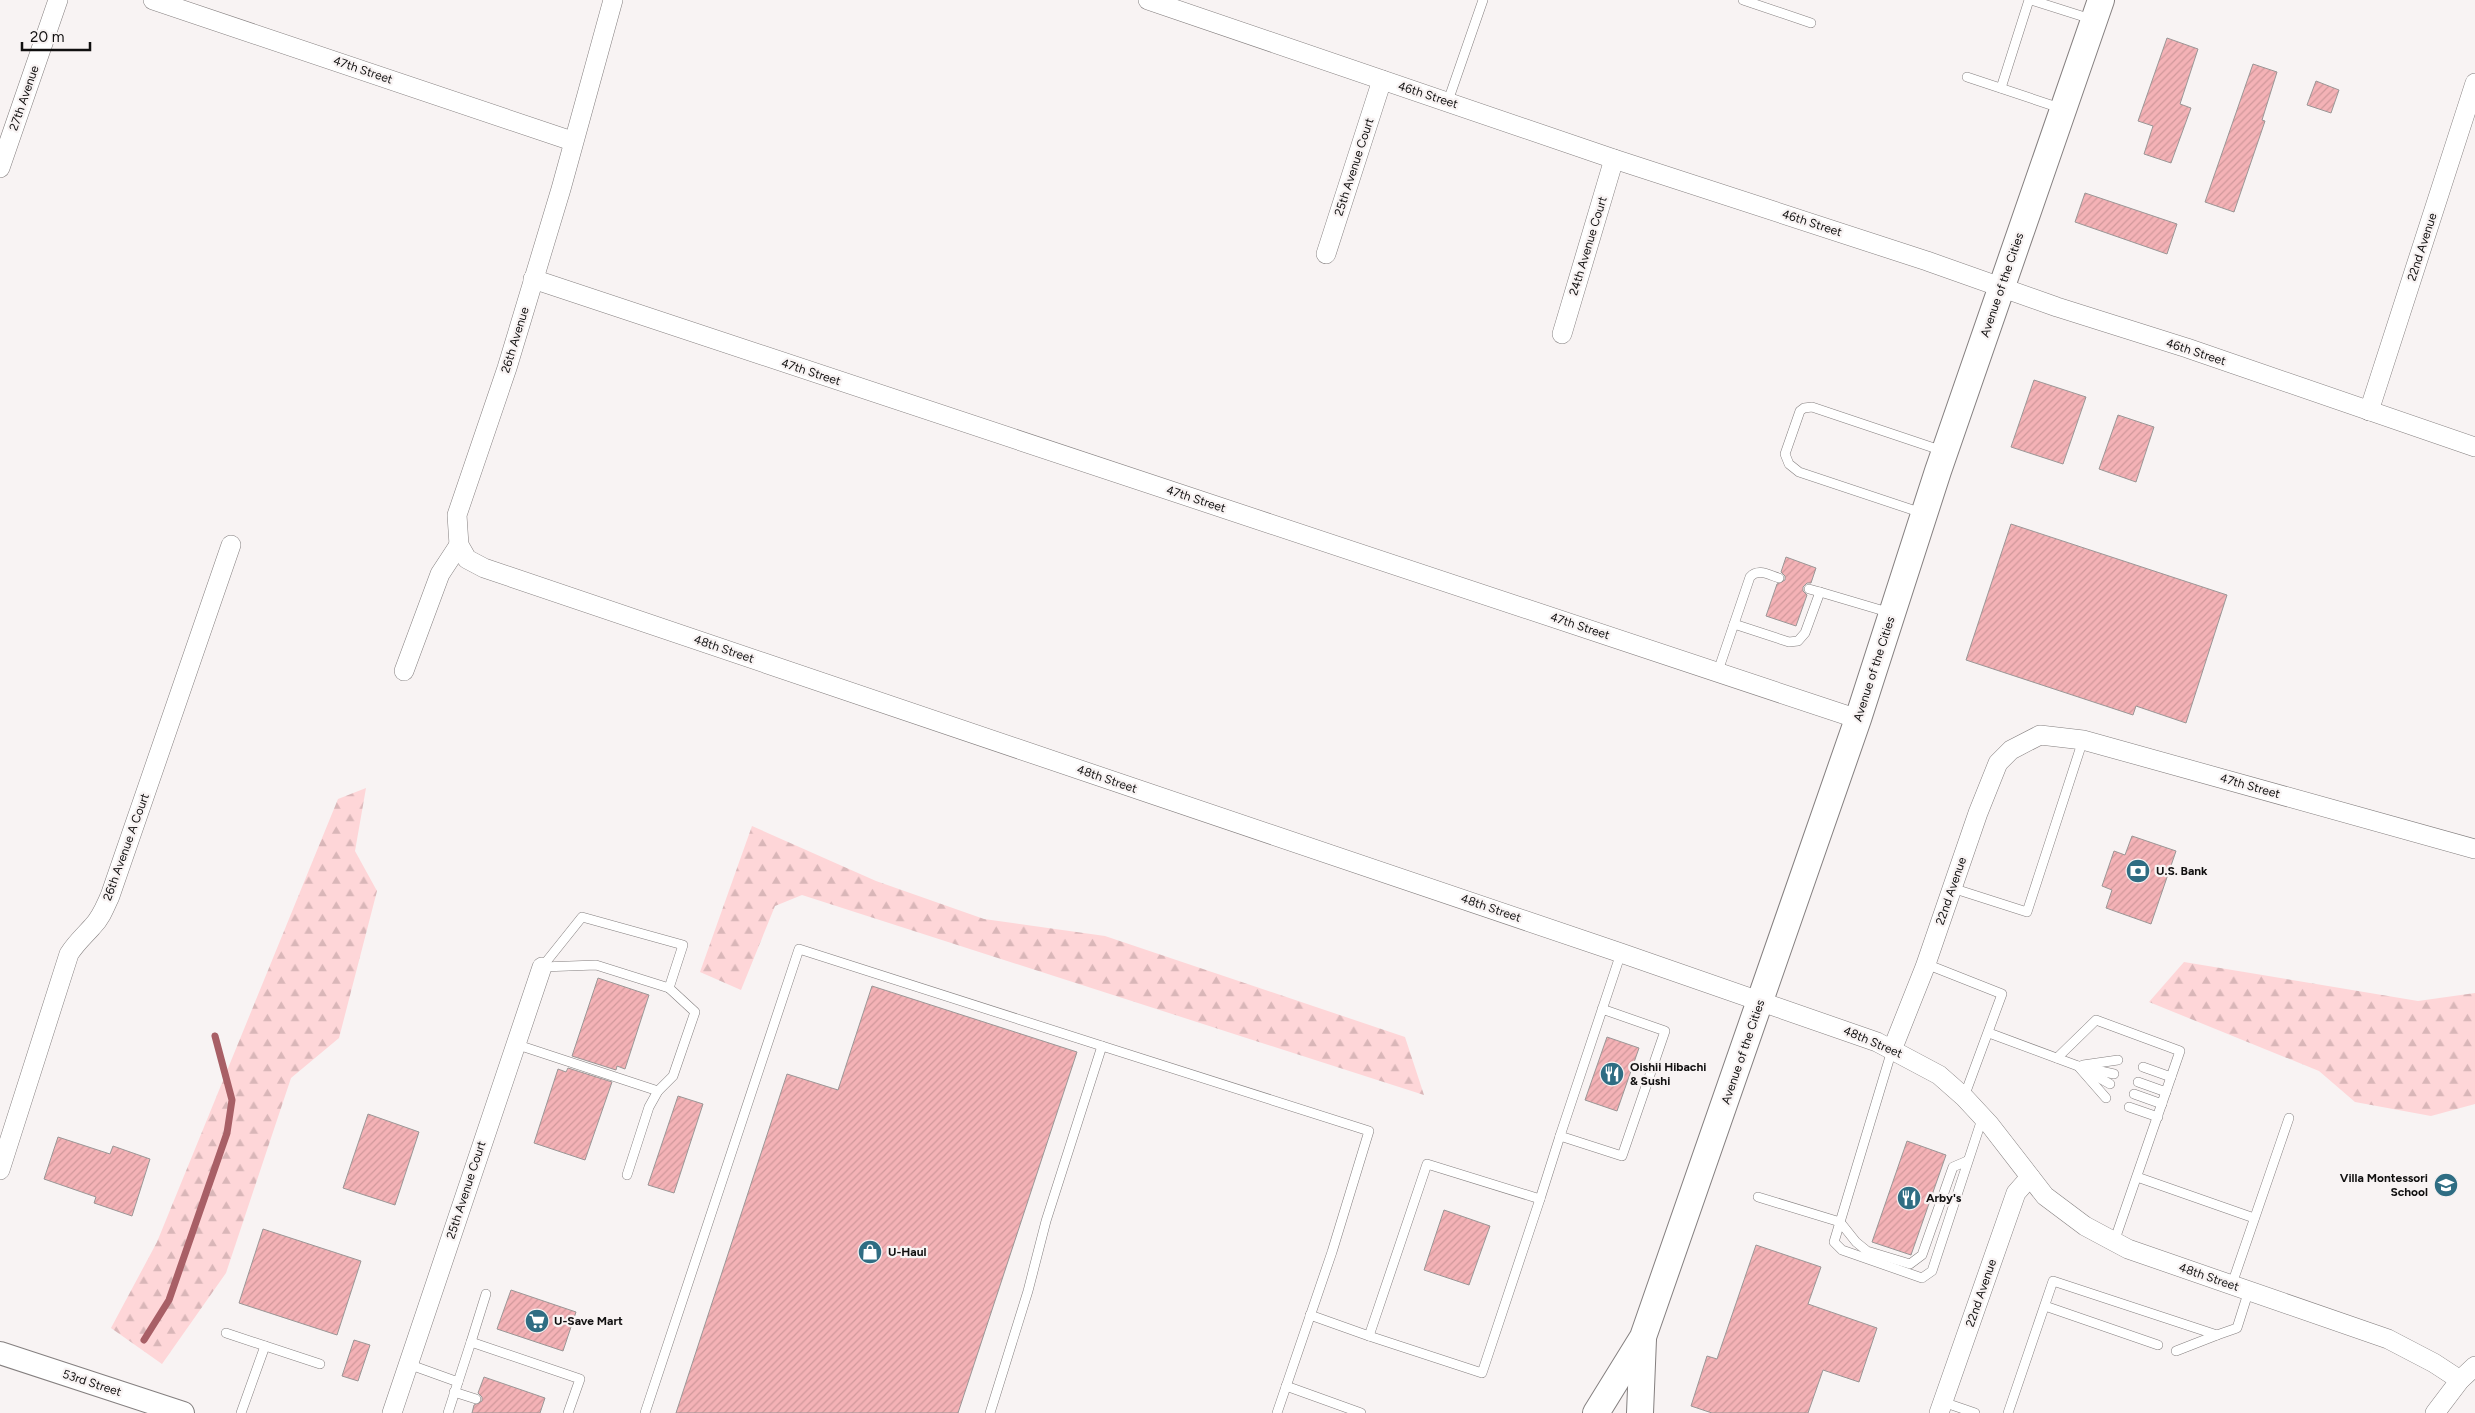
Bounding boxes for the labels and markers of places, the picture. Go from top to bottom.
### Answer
bank icon: U.S. Bank [2125,858,2151,884]
place label: U.S. Bank [2156,864,2208,878]
place label: Oishii Hibachi & Sushi [1630,1060,1706,1088]
restaurant icon: Oishii Hibachi & Sushi [1599,1061,1625,1087]
place label: Villa Montessori School [2340,1171,2428,1199]
school or university icon: Villa Montessori School [2433,1172,2459,1198]
restaurant icon: Arby's [1896,1185,1922,1211]
place label: Arby's [1926,1191,1962,1205]
shop icon: U-Haul [857,1239,883,1265]
place label: U-Haul [888,1245,927,1259]
supermarket icon: U-Save Mart [524,1308,550,1334]
place label: U-Save Mart [554,1314,623,1328]

